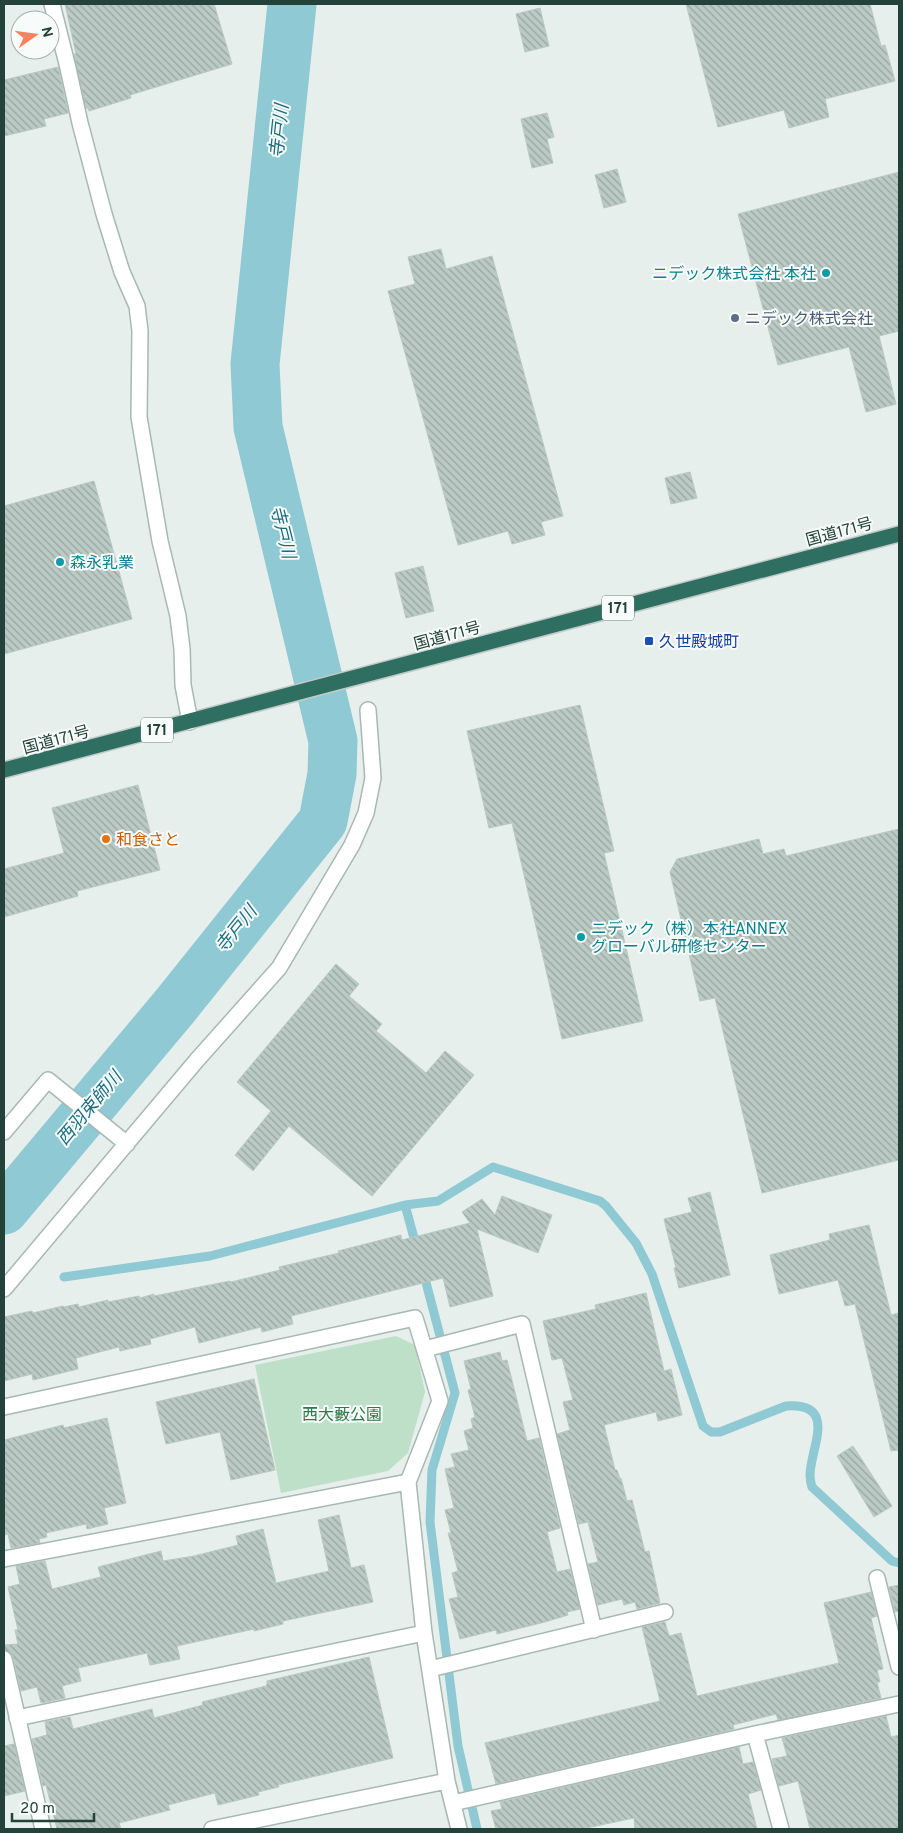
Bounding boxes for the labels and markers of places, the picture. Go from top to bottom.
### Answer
place label: ニデック株式会社 本社 [652,265,816,285]
marker: ニデック株式会社 本社 [820,267,832,279]
place label: ニデック株式会社 [745,310,873,330]
marker: ニデック株式会社 [729,312,741,324]
place label: 森永乳業 [70,554,134,574]
marker: 森永乳業 [54,556,66,568]
place label: 久世殿城町 [659,633,739,653]
marker: 久世殿城町 [643,635,655,647]
place label: 和食さと [116,831,180,851]
marker: 和食さと [100,833,112,845]
place label: ニデック（株）本社ANNEX グローバル研修センター [591,920,787,958]
marker: ニデック（株）本社ANNEX グローバル研修センター [575,931,587,943]

